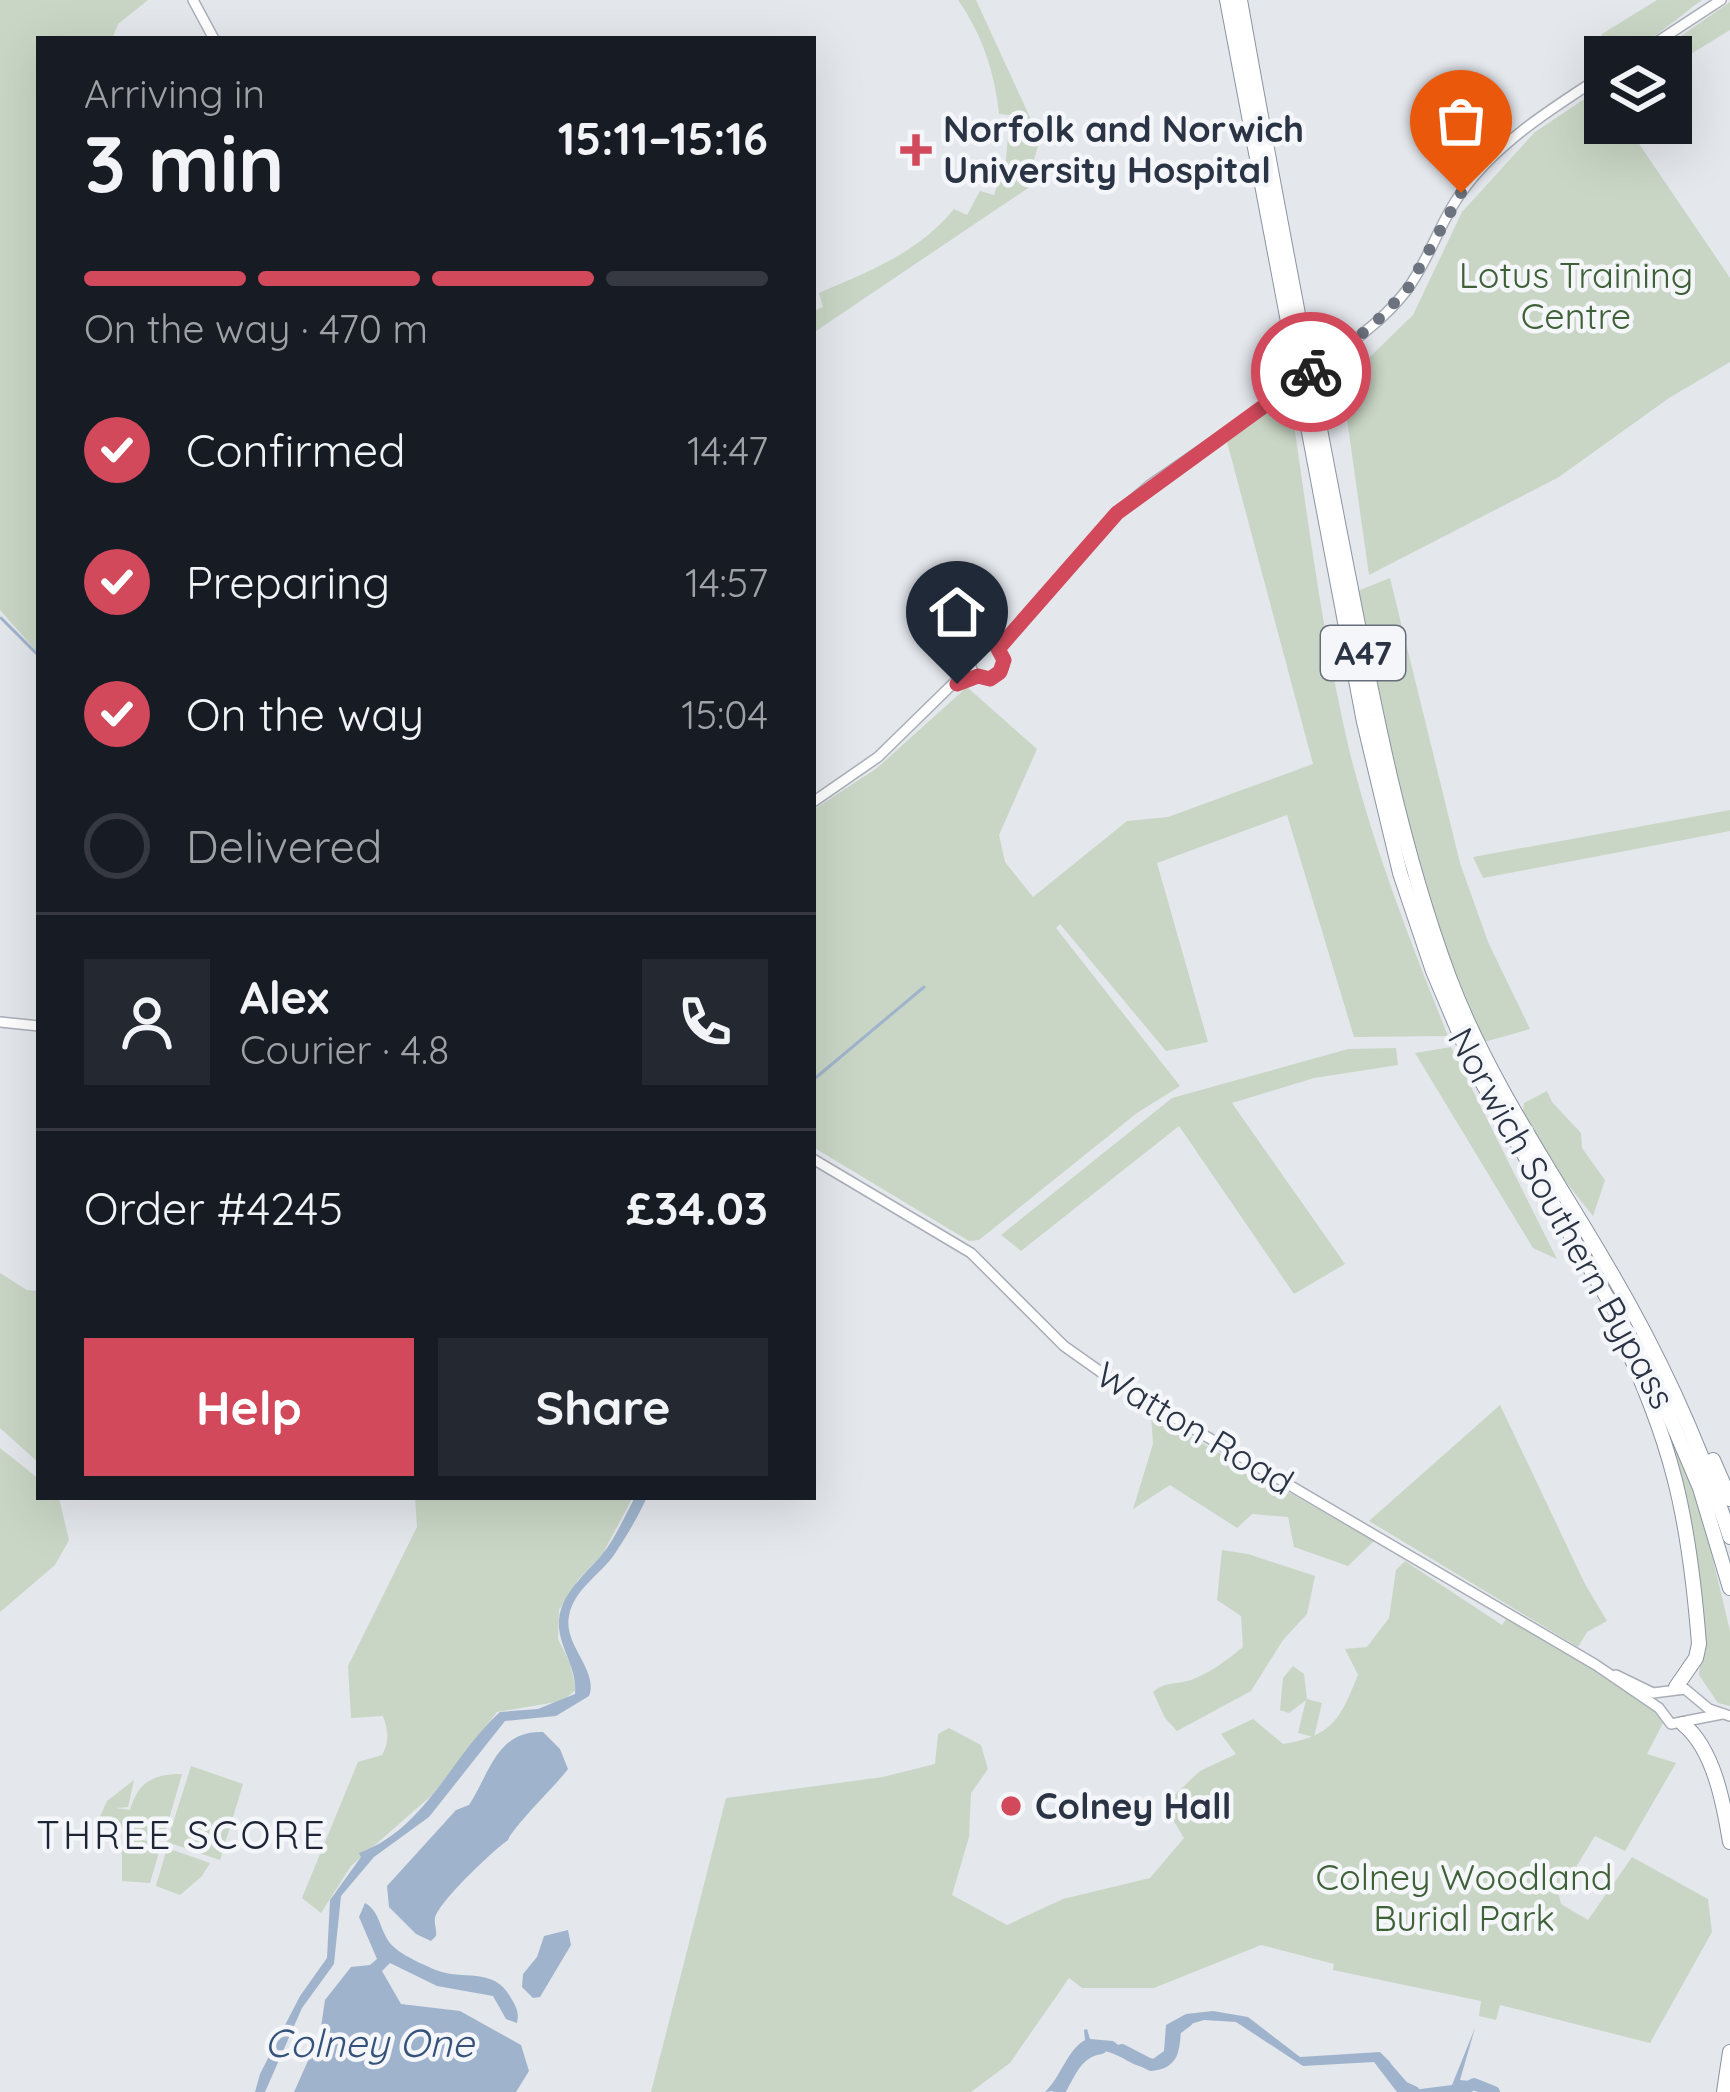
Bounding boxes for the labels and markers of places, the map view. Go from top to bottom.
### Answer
pin [1410,70,1512,193]
place label: Norfolk and Norwich University Hospital [943,106,1304,192]
marker: Norfolk and Norwich University Hospital [900,134,932,166]
pin [906,561,1008,684]
place label: Colney Hall [1035,1783,1231,1828]
marker: Colney Hall [998,1793,1024,1819]

